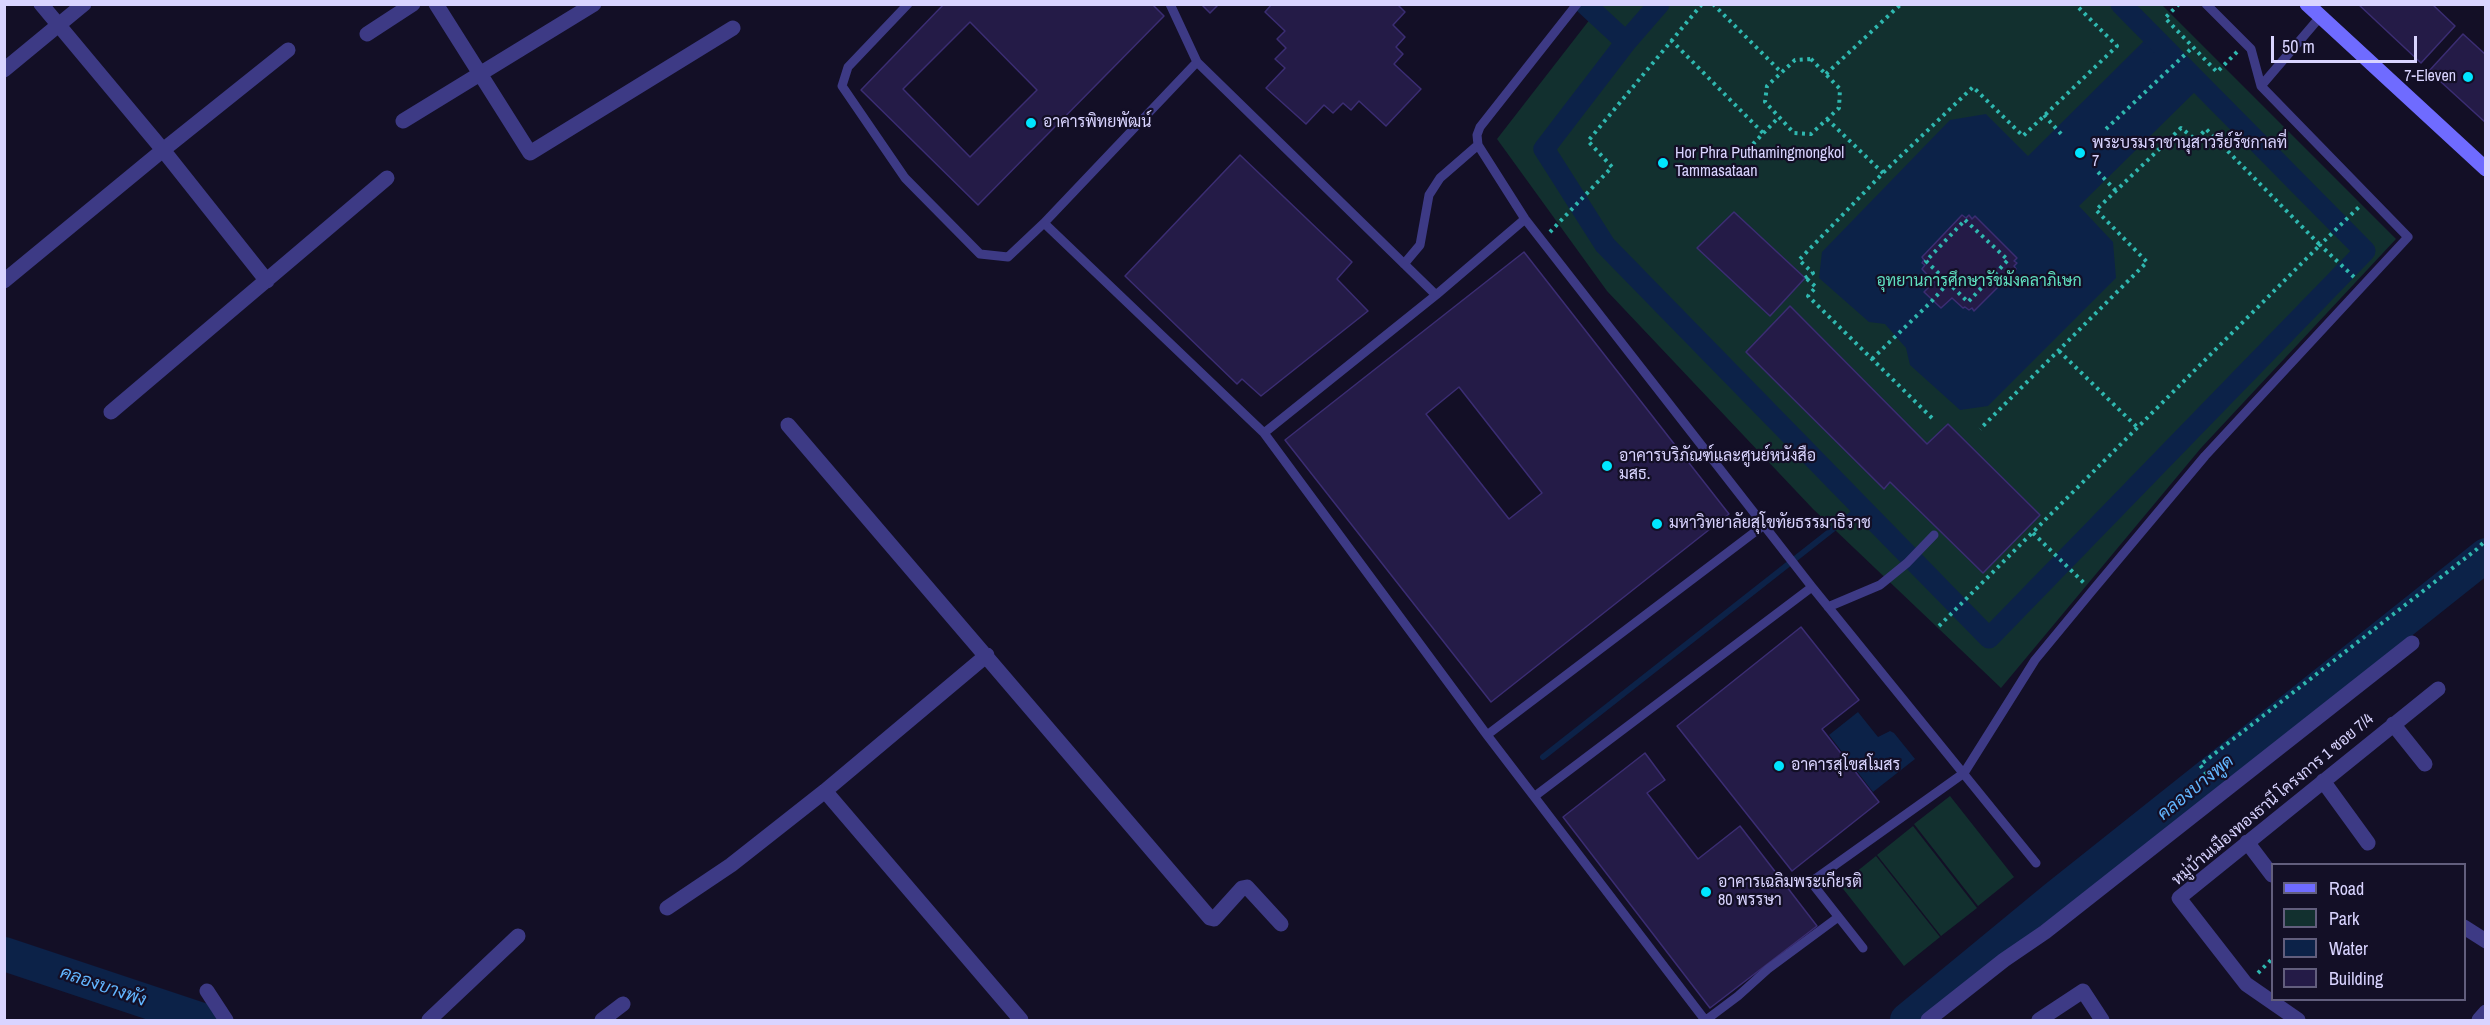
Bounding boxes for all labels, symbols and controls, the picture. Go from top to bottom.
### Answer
scale bar [2274,24,2420,62]
text: 50 m [2282,34,2315,59]
place label: 7-Eleven [2404,67,2456,87]
marker: 7-Eleven [2461,70,2475,84]
place label: อาคารพิทยพัฒน์ [1043,113,1151,133]
marker: อาคารพิทยพัฒน์ [1024,116,1038,130]
place label: พระบรมราชานุสาวรีย์รัชกาลที่ 7 [2092,134,2287,172]
place label: Hor Phra Puthamingmongkol Tammasataan [1675,144,1844,182]
marker: พระบรมราชานุสาวรีย์รัชกาลที่ 7 [2073,146,2087,160]
marker: Hor Phra Puthamingmongkol Tammasataan [1656,156,1670,170]
park label: อุทยานการศึกษารัชมังคลาภิเษก [1876,272,2082,292]
place label: อาคารบริภัณฑ์และศูนย์หนังสือ มสธ. [1619,447,1816,485]
marker: อาคารบริภัณฑ์และศูนย์หนังสือ มสธ. [1600,459,1614,473]
place label: มหาวิทยาลัยสุโขทัยธรรมาธิราช [1669,514,1871,534]
marker: มหาวิทยาลัยสุโขทัยธรรมาธิราช [1650,517,1664,531]
street label: หมู่บ้านเมืองทองธานี โครงการ 1 ซอย 7/4 [2168,710,2378,890]
water label: คลองบางพูด [2153,751,2239,825]
place label: อาคารสุโขสโมสร [1791,756,1900,776]
marker: อาคารสุโขสโมสร [1772,759,1786,773]
legend [2271,863,2466,1001]
place label: อาคารเฉลิมพระเกียรติ 80 พรรษา [1718,873,1862,911]
text: Road [2329,876,2364,901]
marker: อาคารเฉลิมพระเกียรติ 80 พรรษา [1699,885,1713,899]
text: Park [2329,906,2359,931]
text: Water [2329,936,2368,961]
water label: คลองบางพัง [57,962,149,1012]
text: Building [2329,966,2383,991]

